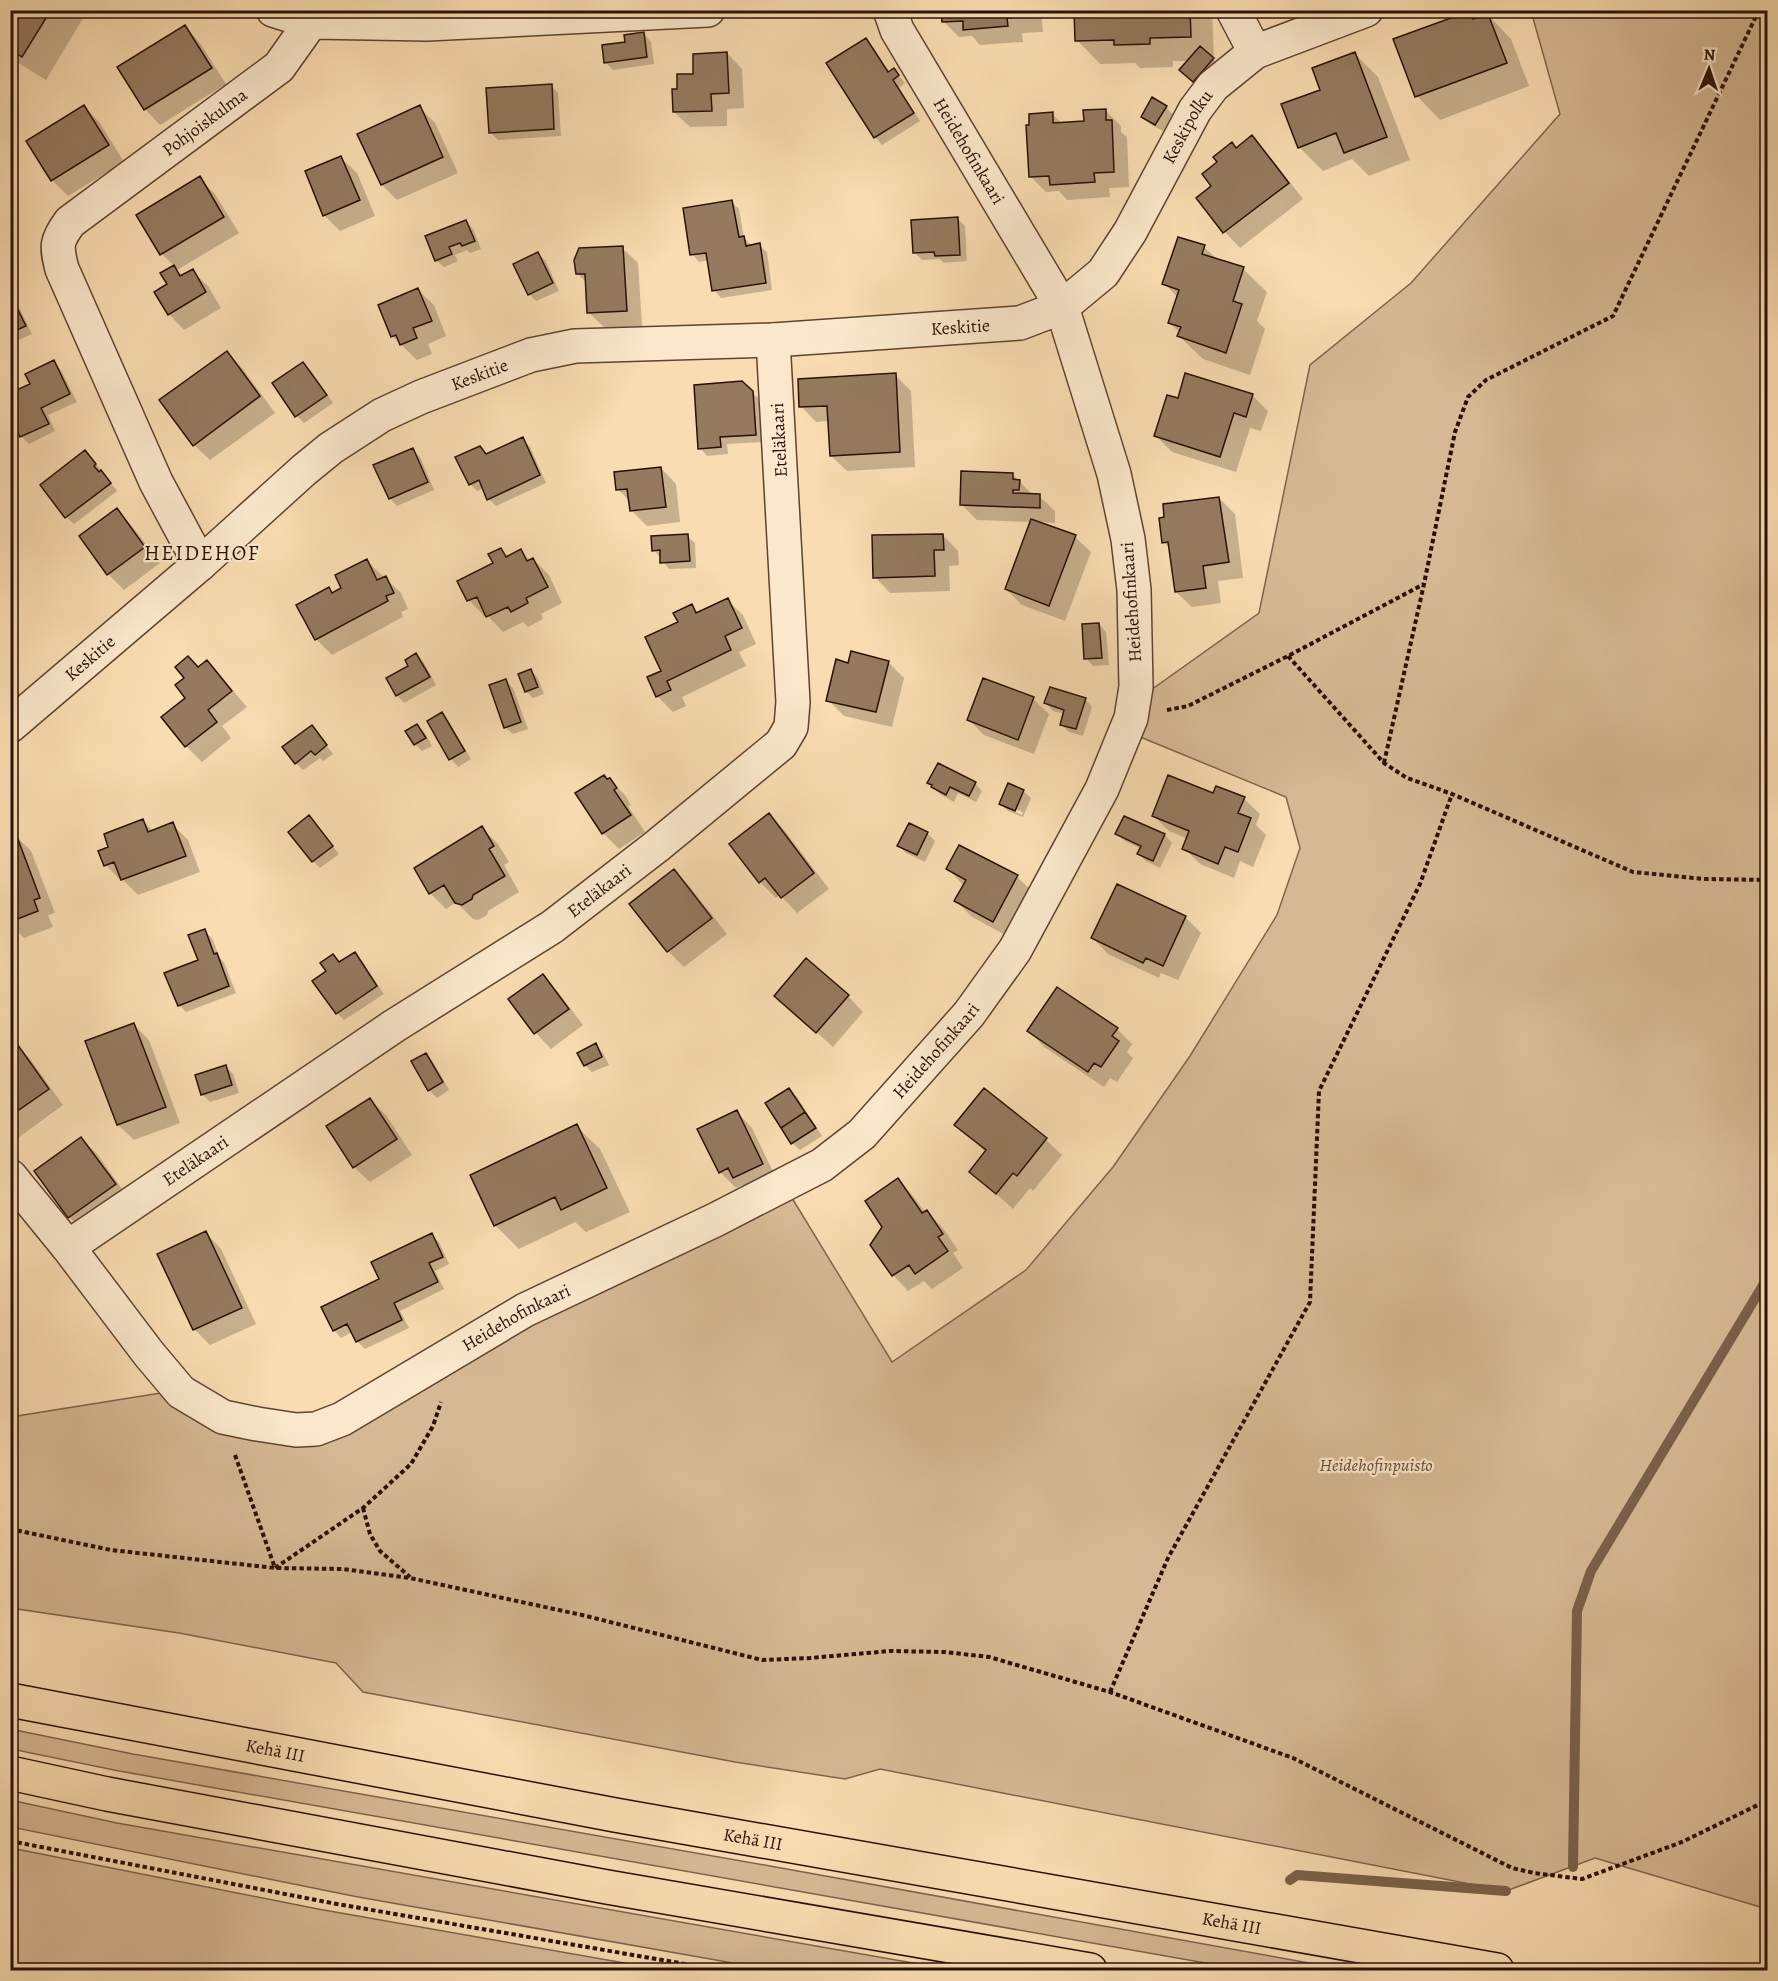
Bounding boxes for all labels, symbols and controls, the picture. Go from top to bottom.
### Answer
north arrow [1679,39,1739,99]
text: N [1703,44,1716,66]
street label: Pohjoiskulma [157,82,252,162]
street label: Keskipolku [1157,85,1218,168]
street label: Heidehofinkaari [928,93,1010,209]
street label: Keskitie [930,313,991,341]
street label: Keskitie [448,353,511,396]
street label: Eteläkaari [765,402,793,478]
district label: HEIDEHOF [144,539,260,567]
street label: Heidehofinkaari [1115,541,1147,663]
street label: Keskitie [60,630,120,686]
street label: Eteläkaari [562,858,636,923]
street label: Heidehofinkaari [887,998,985,1104]
street label: Eteläkaari [158,1130,233,1192]
street label: Heidehofinkaari [457,1278,574,1357]
park label: Heidehofinpuisto [1319,1453,1433,1477]
street label: Kehä III [244,1733,307,1768]
street label: Kehä III [721,1822,785,1856]
street label: Kehä III [1200,1906,1263,1940]

